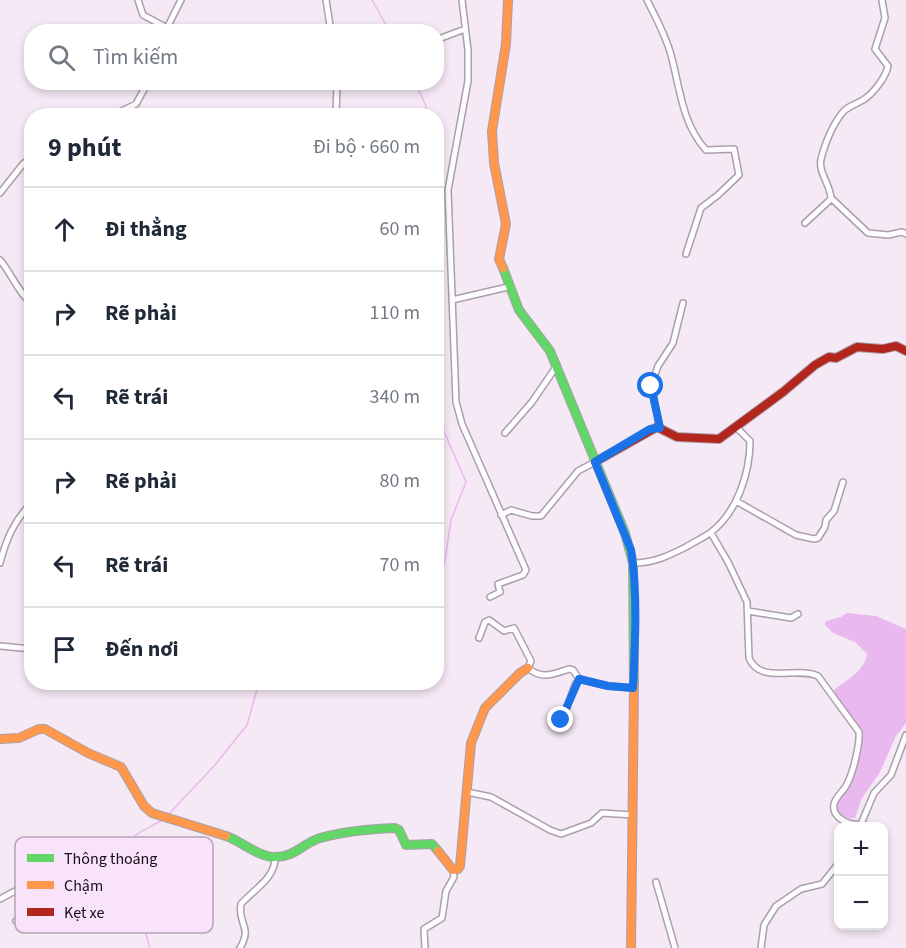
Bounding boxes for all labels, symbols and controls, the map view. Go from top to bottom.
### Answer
search box [24,24,444,90]
icon: search [45,41,78,74]
text: Tìm kiếm [93,41,178,73]
text: 9 phút [48,129,121,166]
text: Đi bộ · 660 m [313,133,420,161]
icon: ahead [48,213,81,246]
text: Đi thẳng [105,213,187,245]
text: 60 m [380,215,420,243]
icon: right [48,297,81,330]
text: Rẽ phải [105,297,177,329]
text: 110 m [370,299,420,327]
route start [637,372,663,398]
icon: left [48,381,81,414]
text: Rẽ trái [105,381,168,413]
text: 340 m [370,383,420,411]
icon: right [48,465,81,498]
text: Rẽ phải [105,465,177,497]
text: 80 m [380,467,420,495]
icon: left [48,549,81,582]
text: Rẽ trái [105,549,168,581]
text: 70 m [380,551,420,579]
icon: arrive [48,633,81,666]
text: Đến nơi [105,633,179,665]
route end [547,706,573,732]
map controls [834,822,888,930]
button: + [834,822,888,876]
legend [15,837,213,933]
text: Thông thoáng [64,848,157,870]
text: Chậm [64,875,103,897]
button: − [834,876,888,930]
text: Kẹt xe [64,902,104,924]

